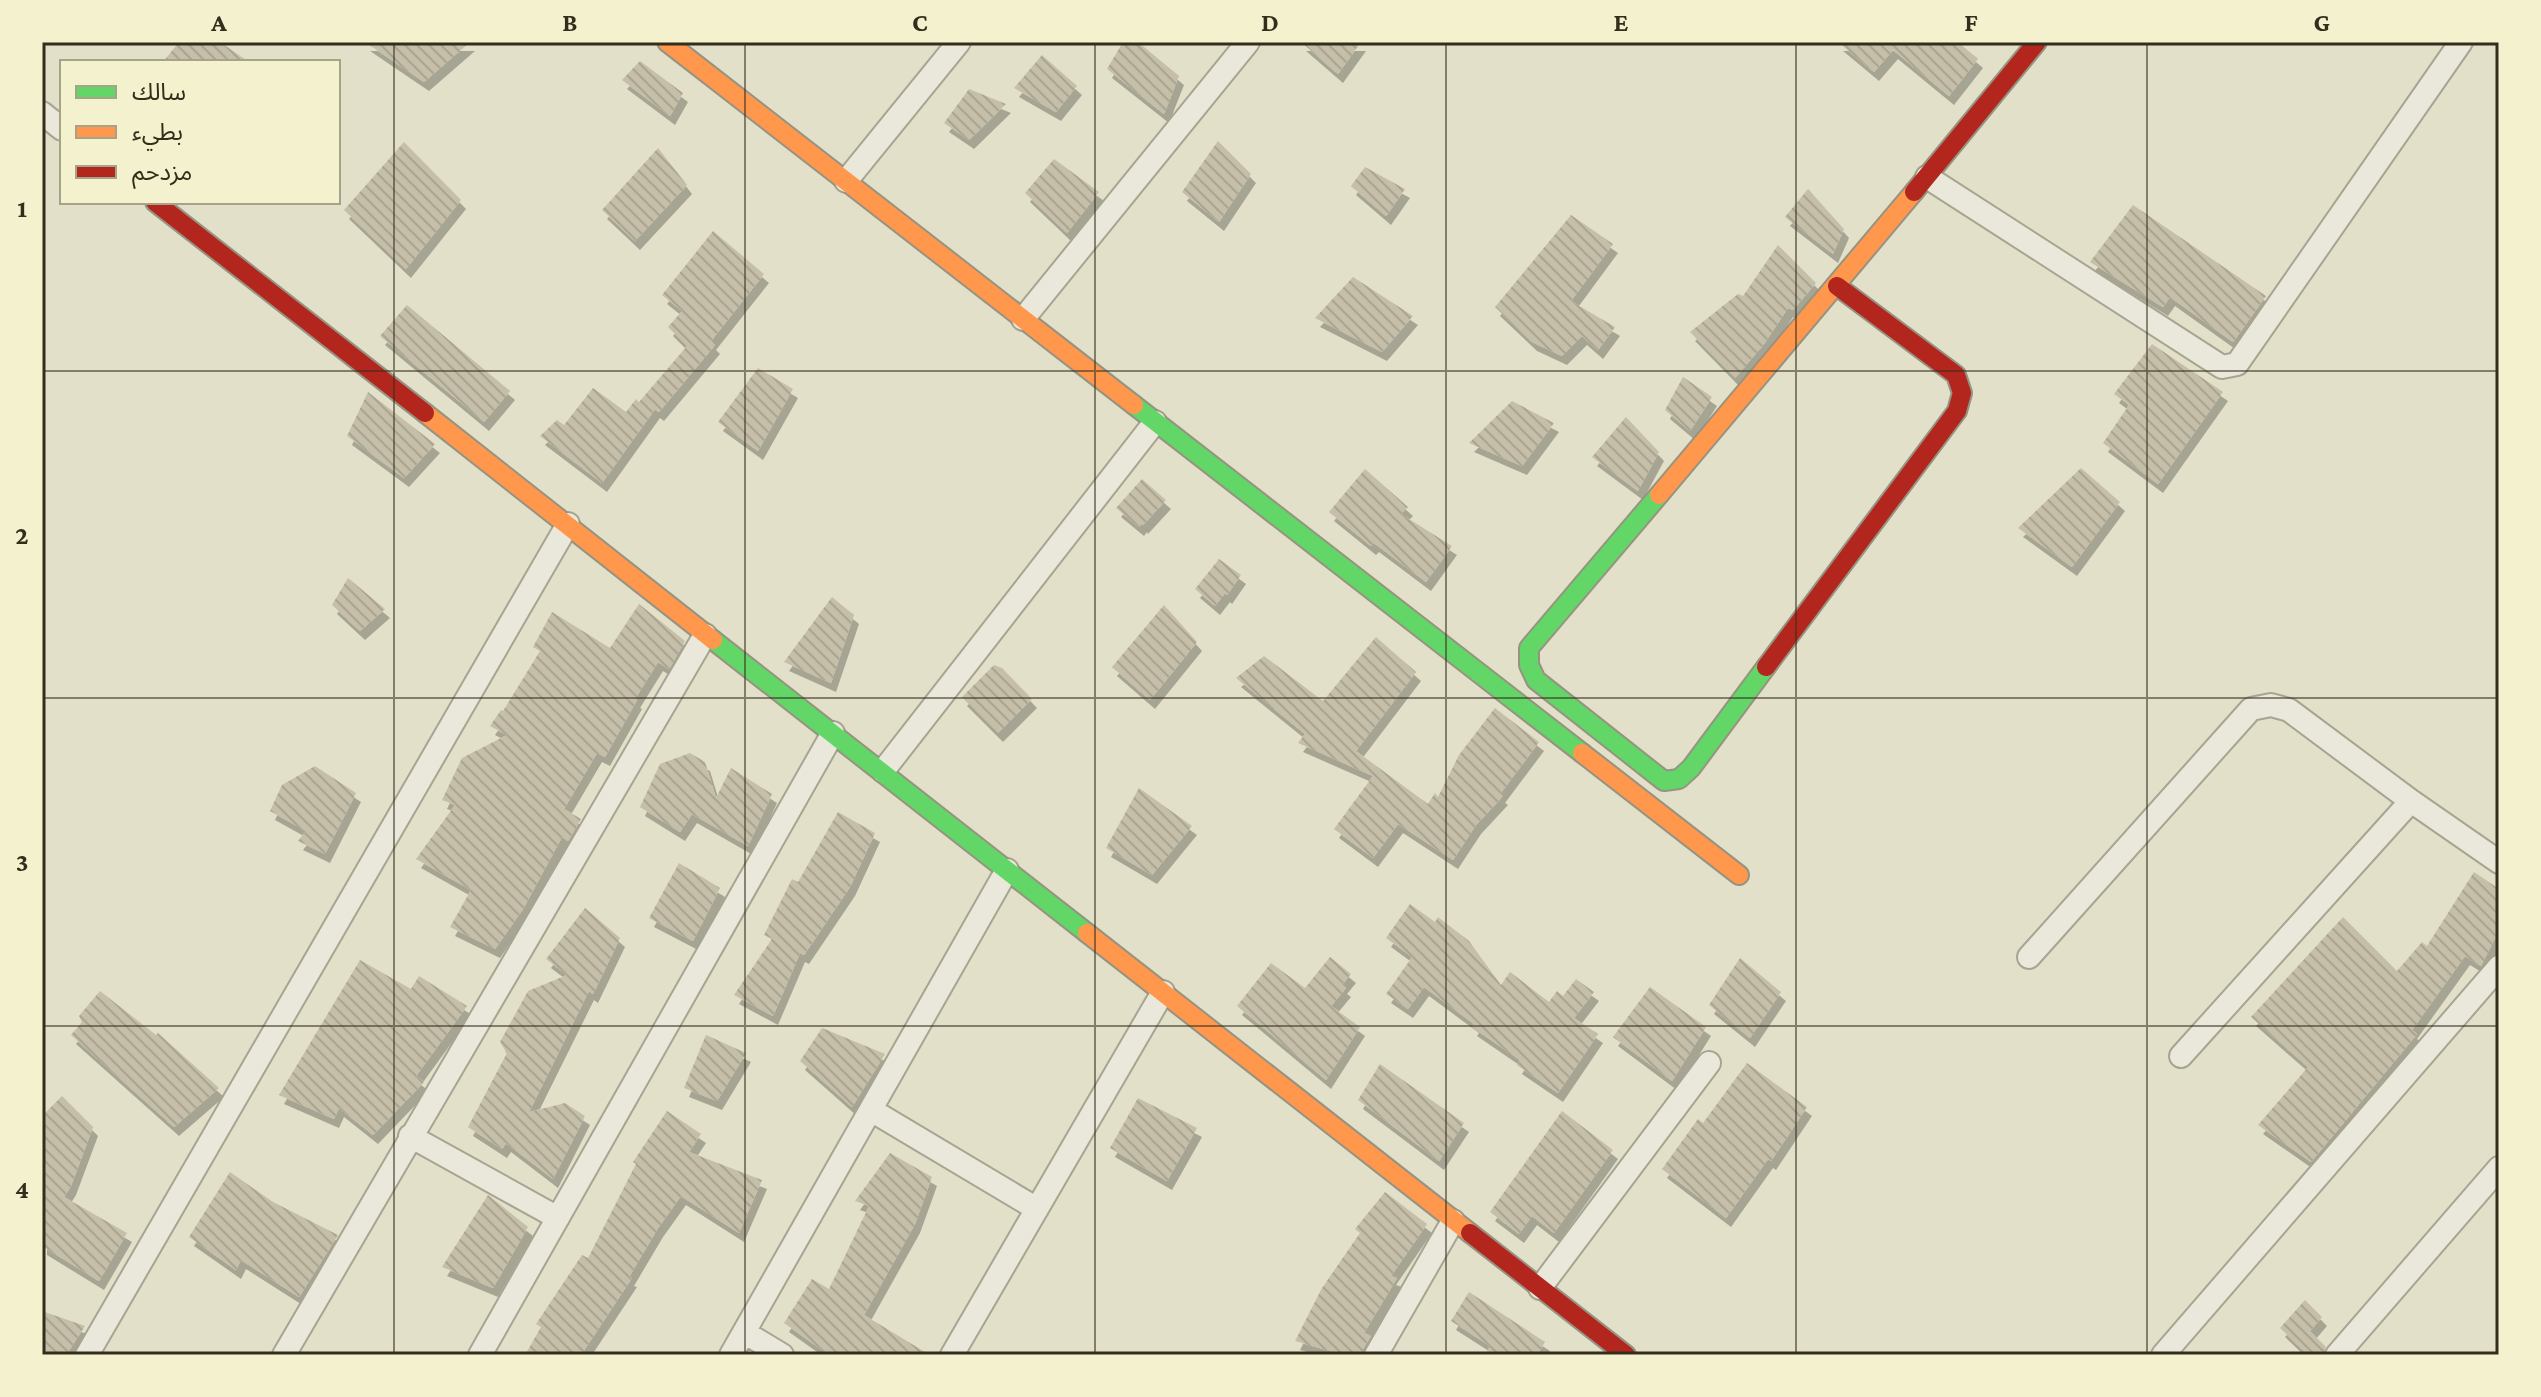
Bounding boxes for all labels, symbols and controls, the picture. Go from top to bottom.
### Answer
text: A [210,8,227,37]
text: B [562,8,578,37]
text: C [912,8,928,37]
text: D [1261,8,1279,37]
text: E [1614,8,1629,37]
text: F [1964,8,1978,37]
text: G [2314,8,2330,37]
legend [60,60,340,204]
text: سالك [132,78,186,105]
text: بطيء [132,118,183,151]
text: مزدحم [132,158,192,189]
text: 1 [17,194,27,223]
text: 2 [15,521,29,550]
text: 3 [16,848,28,877]
text: 4 [15,1175,29,1204]

